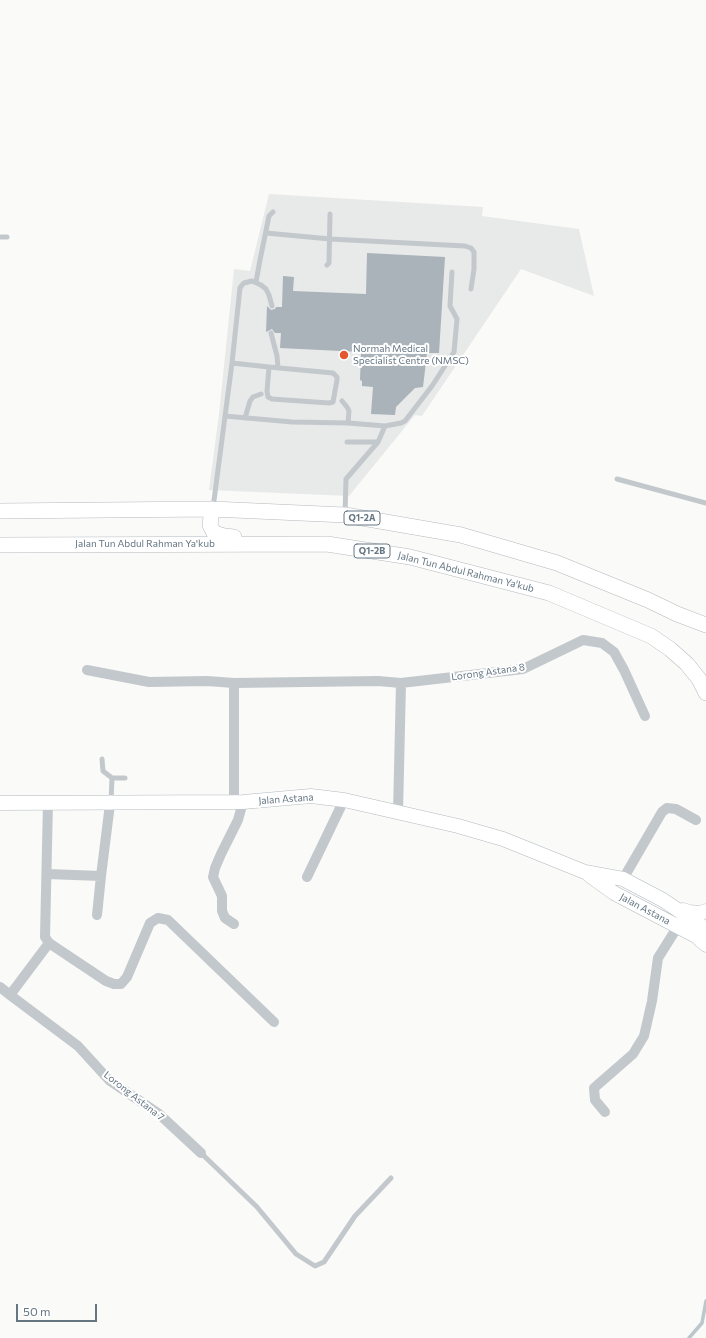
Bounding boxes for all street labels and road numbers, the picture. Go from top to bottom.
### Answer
road number: Q1-2A [344,511,380,525]
street label: Jalan Tun Abdul Rahman Ya'kub [75,538,215,550]
road number: Q1-2B [354,544,390,558]
street label: Jalan Tun Abdul Rahman Ya'kub [397,549,535,595]
street label: Lorong Astana 8 [450,661,526,683]
street label: Jalan Astana [258,791,314,807]
street label: Jalan Astana [618,891,672,927]
street label: Lorong Astana 7 [101,1069,167,1123]

